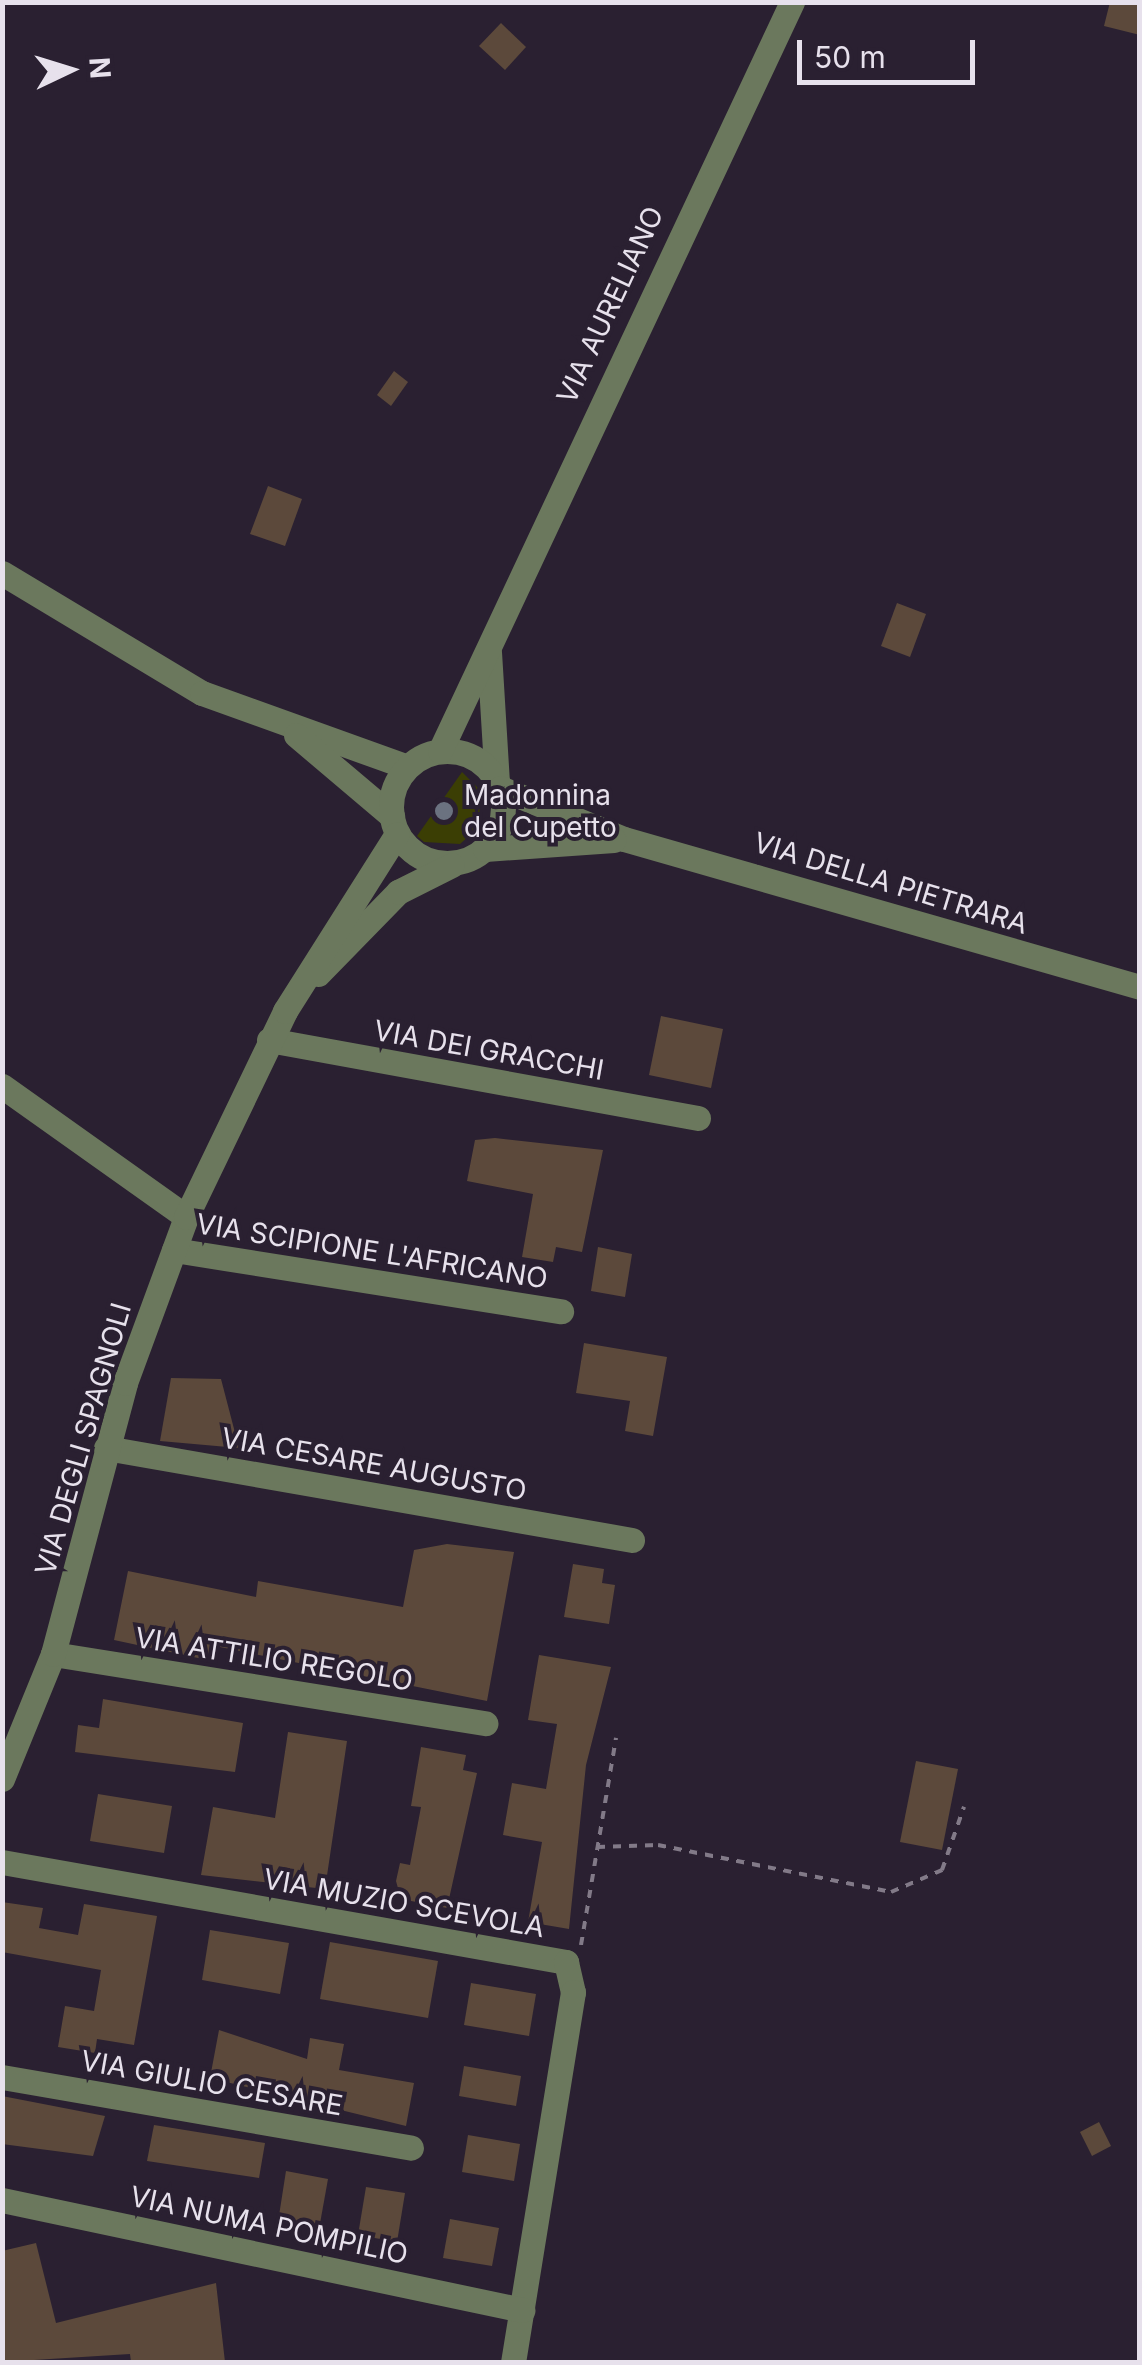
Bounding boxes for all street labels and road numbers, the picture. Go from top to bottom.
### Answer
street label: VIA AURELIANO [550,201,670,409]
street label: VIA DELLA PIETRARA [750,825,1032,941]
street label: VIA DEI GRACCHI [371,1013,607,1087]
street label: VIA SCIPIONE L'AFRICANO [194,1207,550,1295]
street label: VIA DEGLI SPAGNOLI [28,1299,138,1579]
street label: VIA CESARE AUGUSTO [219,1421,529,1507]
street label: VIA ATTILIO REGOLO [133,1620,415,1698]
street label: VIA MUZIO SCEVOLA [261,1862,547,1944]
street label: VIA GIULIO CESARE [78,2043,346,2123]
street label: VIA NUMA POMPILIO [127,2179,411,2271]

